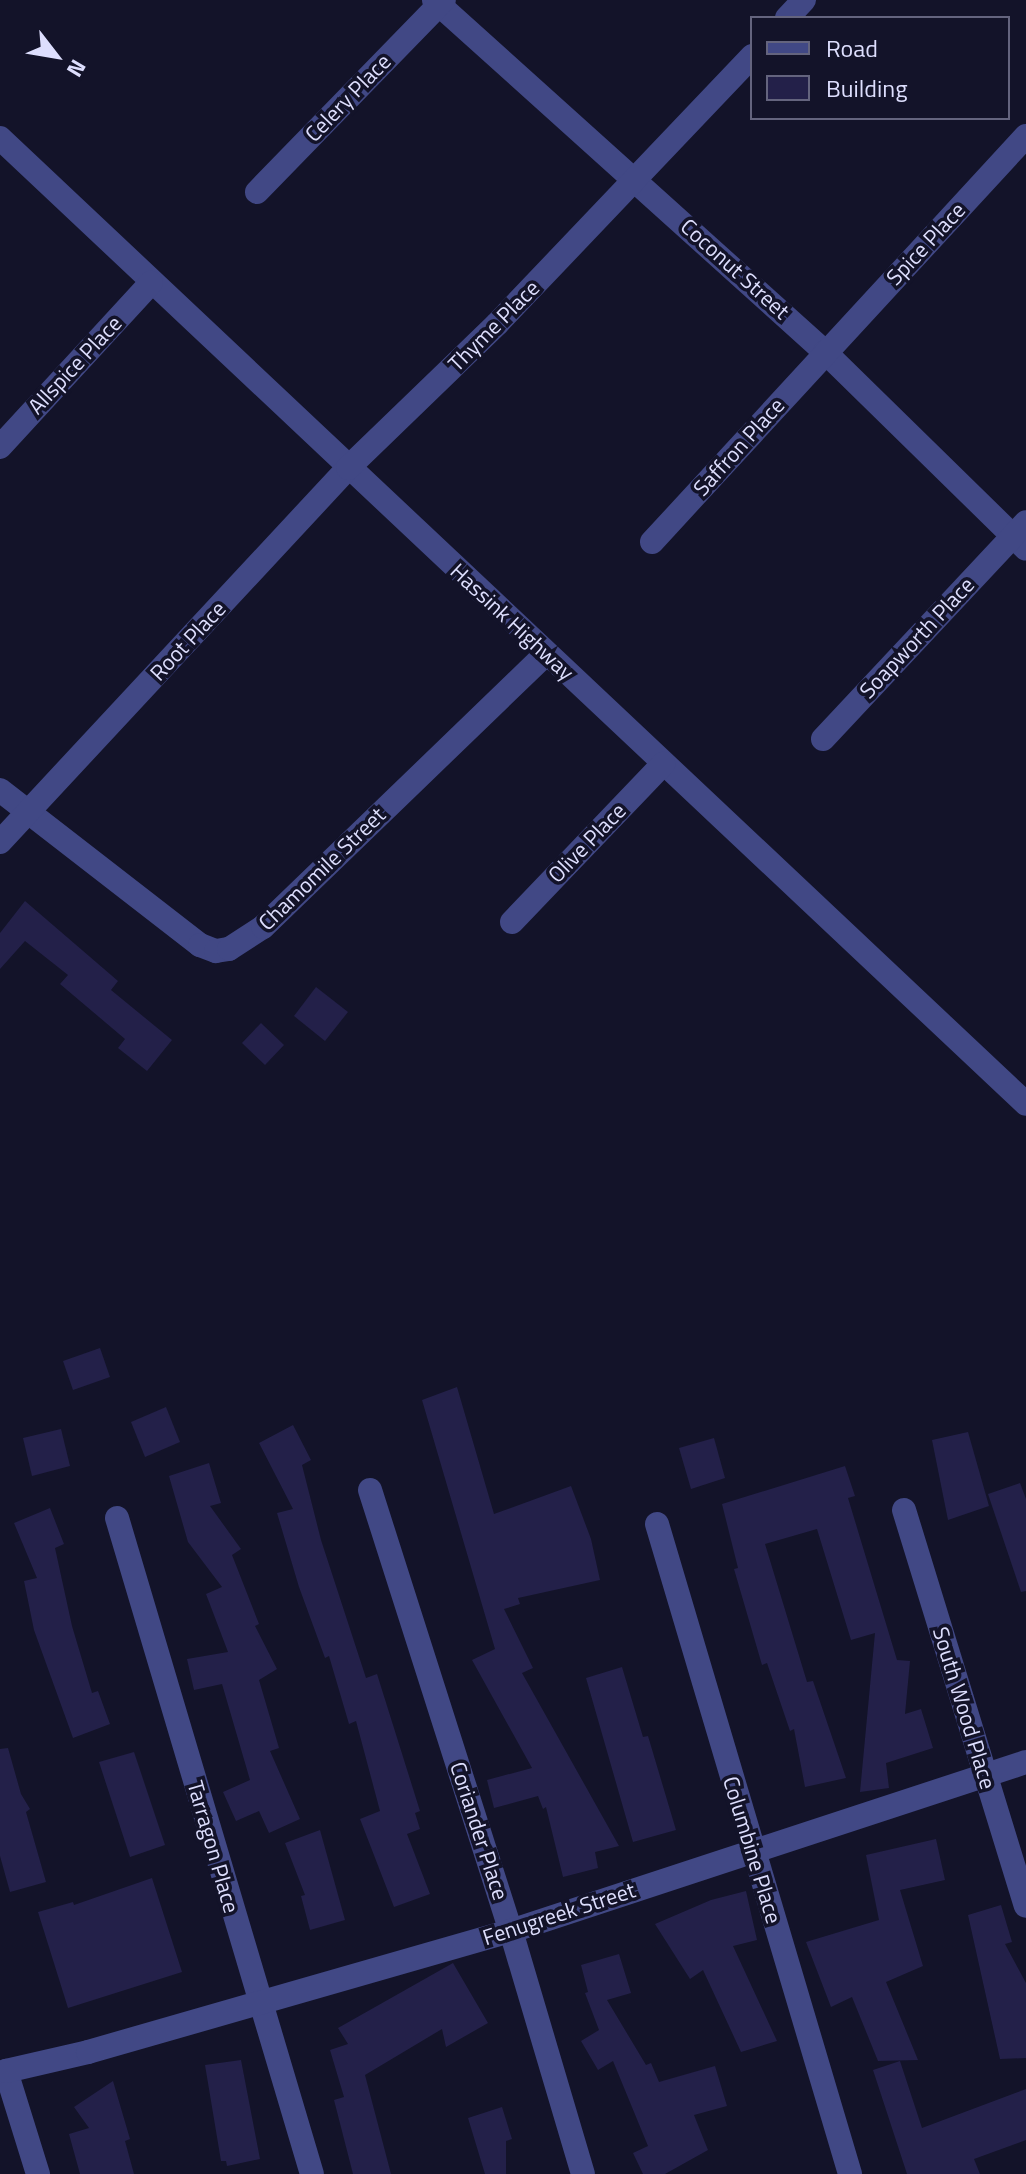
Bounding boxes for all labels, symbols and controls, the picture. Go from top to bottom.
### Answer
north arrow [16,16,96,96]
legend [750,16,1010,120]
text: Road [826,30,878,66]
street label: Celery Place [300,49,396,147]
text: N [58,53,95,84]
text: Building [826,70,908,106]
street label: Spice Place [881,197,971,291]
street label: Coconut Street [675,213,795,325]
street label: Thyme Place [443,275,545,377]
street label: Allspice Place [23,310,127,420]
street label: Saffron Place [688,393,790,501]
street label: Hassink Highway [445,558,579,686]
street label: Soapworth Place [854,572,980,704]
street label: Root Place [145,596,231,686]
street label: Olive Place [543,798,631,888]
street label: Chamomile Street [253,802,391,936]
street label: South Wood Place [927,1624,1001,1792]
street label: Coriander Place [444,1759,514,1903]
street label: Columbine Place [717,1773,787,1927]
street label: Tarragon Place [182,1778,244,1916]
street label: Fenugreek Street [479,1877,639,1951]

